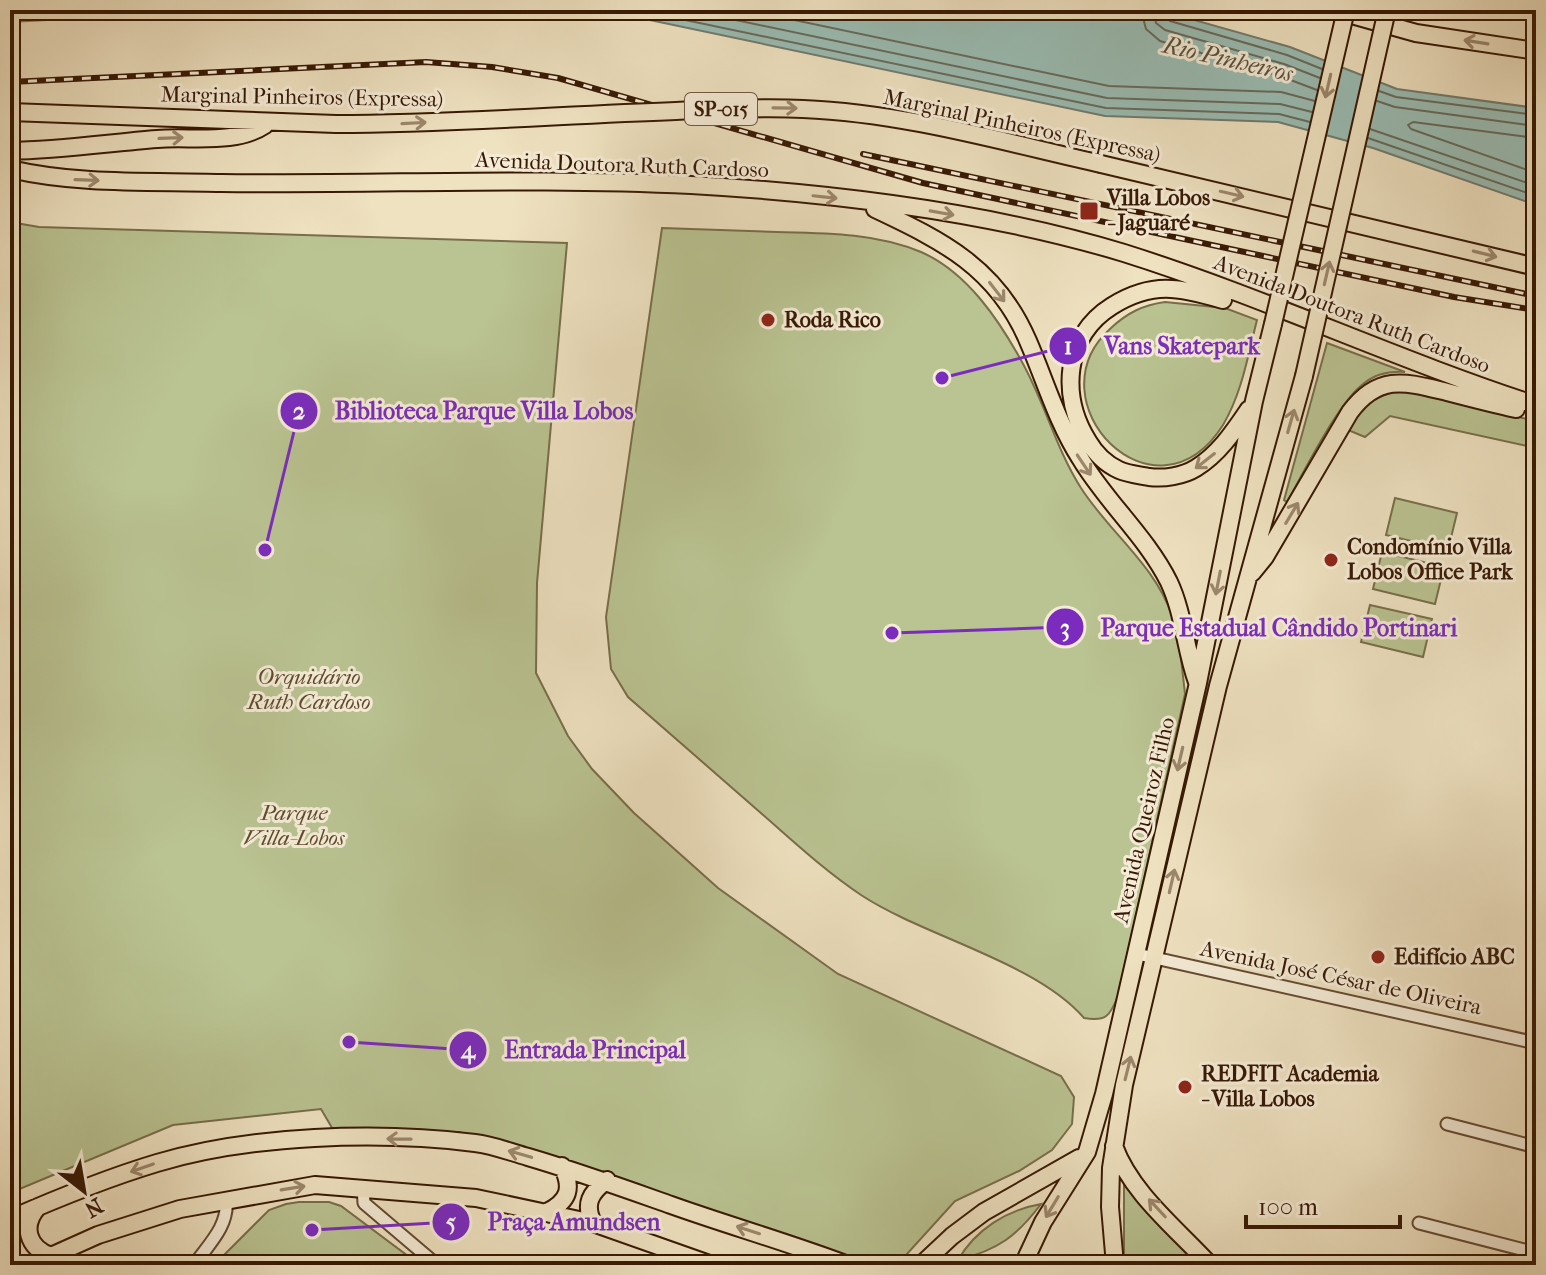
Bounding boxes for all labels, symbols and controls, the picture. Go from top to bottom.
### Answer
water label: Rio Pinheiros [1158,30,1296,88]
one-way arrow [1464,34,1489,49]
one-way arrow [1320,73,1335,98]
street label: Marginal Pinheiros (Expressa) [160,82,444,112]
street label: Marginal Pinheiros (Expressa) [881,84,1163,168]
road number: SP-015 [685,93,757,125]
one-way arrow [771,100,798,116]
one-way arrow [400,116,427,131]
one-way arrow [157,131,184,146]
street label: Avenida Doutora Ruth Cardoso [474,147,769,183]
one-way arrow [73,173,100,188]
place label: Villa Lobos - Jaguaré [1106,185,1210,236]
one-way arrow [1218,187,1244,202]
one-way arrow [811,190,838,205]
marker: Villa Lobos - Jaguaré [1078,200,1100,222]
one-way arrow [929,206,954,221]
one-way arrow [1471,247,1497,262]
street label: Avenida Doutora Ruth Cardoso [1209,249,1494,379]
one-way arrow [1320,260,1335,286]
one-way arrow [989,281,1006,302]
place label: Roda Rico [784,307,881,333]
marker: Roda Rico [759,311,777,329]
callout: Vans Skatepark [1048,322,1276,370]
text: 1 [1064,332,1072,360]
text: Vans Skatepark [1103,332,1261,360]
callout: Biblioteca Parque Villa Lobos [279,387,650,435]
text: 2 [293,397,305,425]
text: Biblioteca Parque Villa Lobos [335,397,633,425]
one-way arrow [1284,409,1299,435]
one-way arrow [1195,452,1216,469]
one-way arrow [1076,453,1093,475]
one-way arrow [1284,502,1300,525]
place label: Condomínio Villa Lobos Office Park [1347,534,1513,585]
marker: Condomínio Villa Lobos Office Park [1322,551,1340,569]
one-way arrow [1210,569,1225,595]
callout: Parque Estadual Cândido Portinari [1045,603,1473,651]
text: 3 [1060,614,1070,642]
text: Parque Estadual Cândido Portinari [1101,614,1458,642]
park label: Orquidário Ruth Cardoso [245,664,371,715]
street label: Avenida Queiroz Filho [1107,715,1180,926]
one-way arrow [1172,746,1187,772]
park label: Parque Villa-Lobos [243,800,346,851]
one-way arrow [1166,869,1181,895]
street label: Avenida José César de Oliveira [1197,935,1485,1021]
place label: Edifício ABC [1394,944,1515,970]
marker: Edifício ABC [1369,948,1387,966]
callout: Entrada Principal [448,1026,702,1074]
text: 4 [460,1036,477,1065]
text: Entrada Principal [504,1036,686,1064]
one-way arrow [1121,1055,1136,1081]
place label: REDFIT Academia - Villa Lobos [1201,1061,1380,1112]
marker: REDFIT Academia - Villa Lobos [1176,1078,1194,1096]
one-way arrow [386,1131,413,1147]
one-way arrow [507,1146,533,1161]
north arrow [44,1151,124,1231]
one-way arrow [130,1162,155,1177]
scale bar [1246,1179,1400,1229]
one-way arrow [280,1180,305,1195]
text: N [80,1192,108,1223]
text: 100 m [1258,1193,1318,1221]
one-way arrow [1044,1195,1060,1218]
callout: Praça Amundsen [431,1198,676,1246]
one-way arrow [1148,1198,1167,1218]
text: 5 [446,1208,456,1236]
text: Praça Amundsen [487,1208,662,1237]
one-way arrow [736,1222,761,1237]

